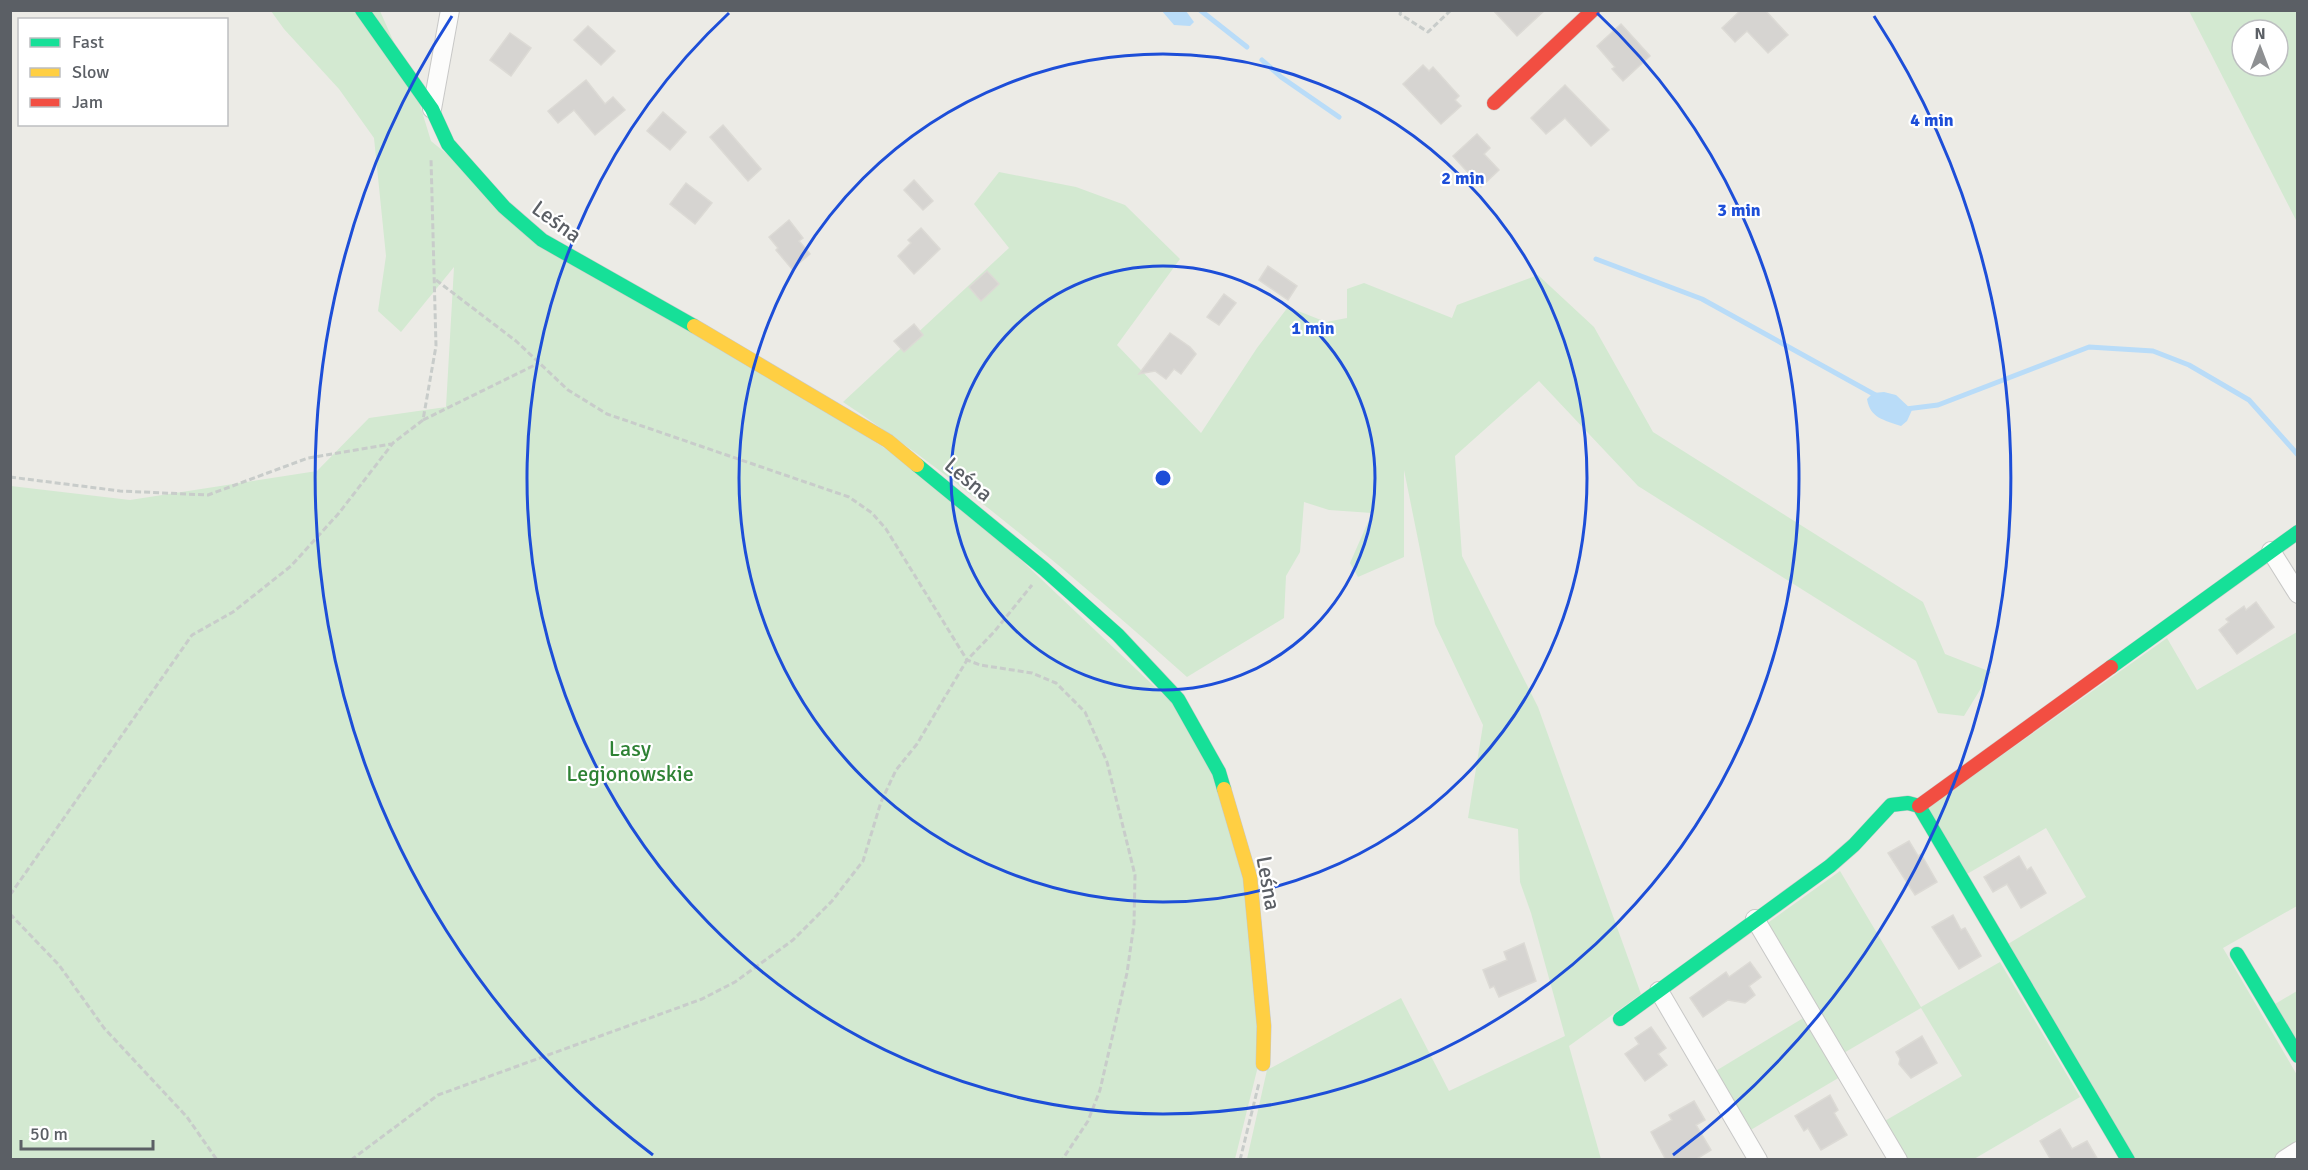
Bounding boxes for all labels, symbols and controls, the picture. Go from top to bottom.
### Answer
legend [18,18,228,126]
north arrow [2230,18,2290,78]
text: N [2254,24,2266,44]
text: Fast [72,31,104,53]
text: Slow [72,61,109,83]
text: Jam [72,91,103,113]
text: 4 min [1910,109,1954,131]
text: 2 min [1441,167,1485,189]
street label: Leśna [527,194,587,248]
text: 3 min [1717,199,1761,221]
text: 1 min [1291,317,1335,339]
street label: Leśna [939,451,998,507]
centre of rings [1153,468,1173,488]
park label: Lasy Legionowskie [566,735,694,787]
street label: Leśna [1250,854,1287,912]
scale bar [21,1113,153,1151]
text: 50 m [30,1123,68,1145]

